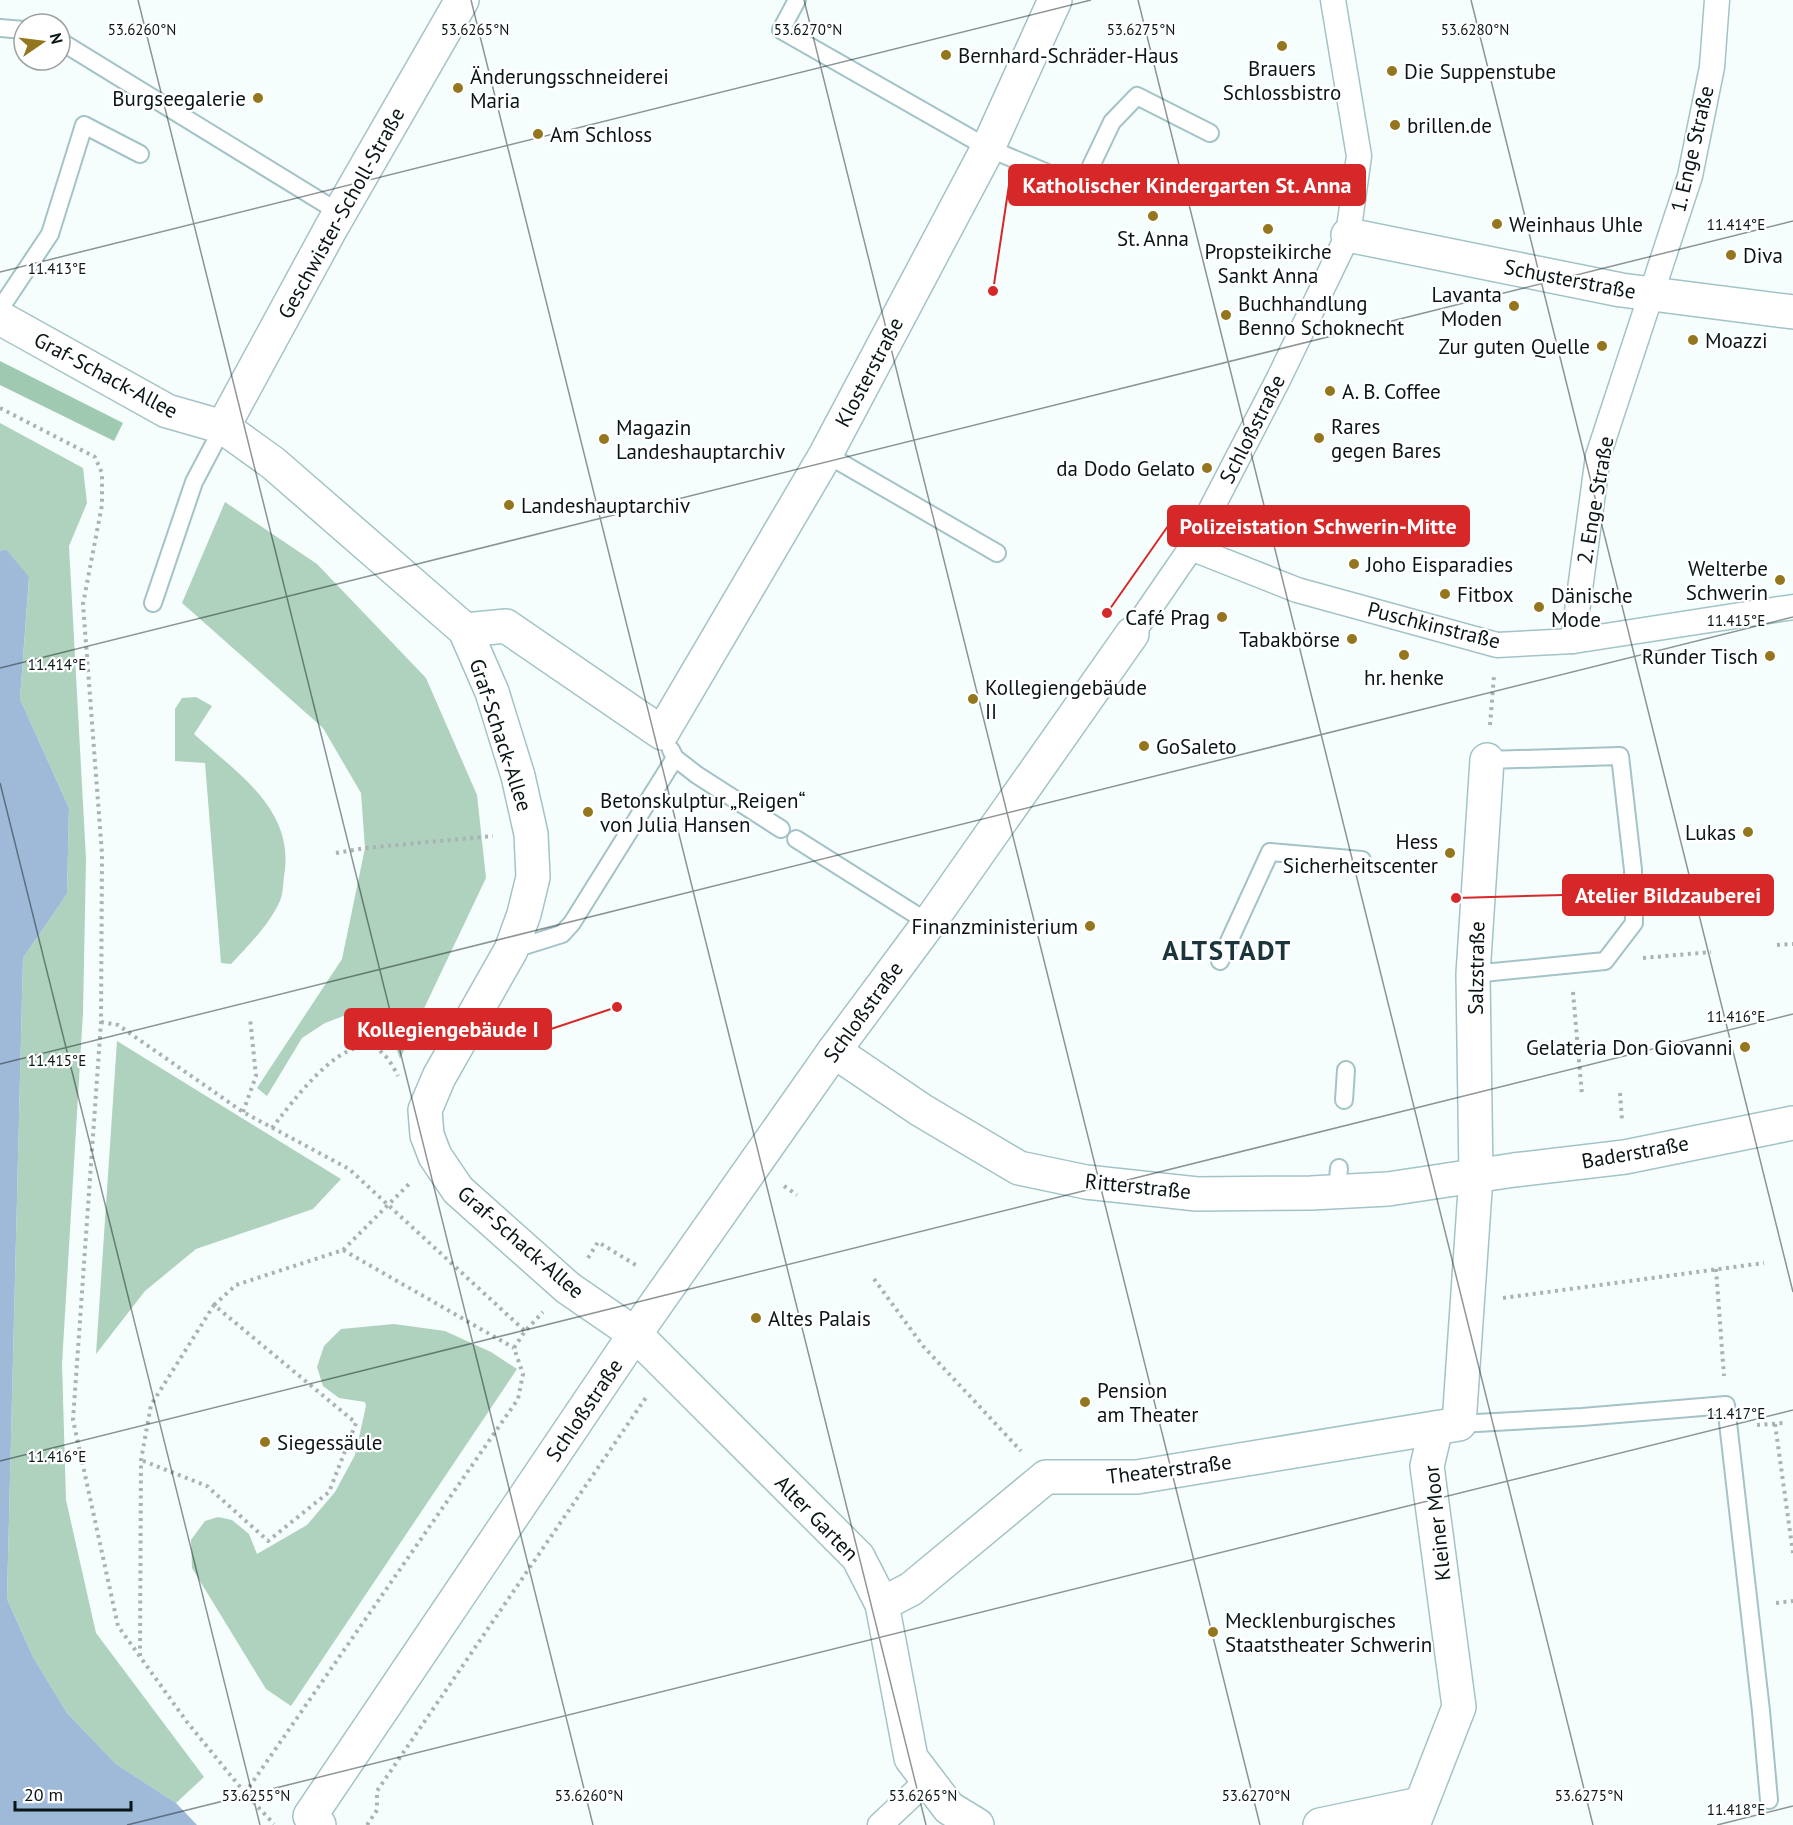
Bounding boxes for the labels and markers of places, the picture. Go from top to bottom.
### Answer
marker: Brauers Schlossbistro [1275,39,1289,53]
place label: Bernhard-Schräder-Haus [958,42,1178,69]
marker: Bernhard-Schräder-Haus [939,48,953,62]
place label: Brauers Schlossbistro [1223,55,1341,106]
place label: Die Suppenstube [1404,58,1556,85]
place label: Änderungsschneiderei Maria [470,63,669,114]
marker: Die Suppenstube [1385,64,1399,78]
marker: Änderungsschneiderei Maria [451,81,465,95]
place label: Burgseegalerie [112,85,246,112]
marker: Burgseegalerie [251,91,265,105]
place label: brillen.de [1407,112,1492,139]
marker: brillen.de [1388,118,1402,132]
place label: Am Schloss [550,121,652,148]
marker: Am Schloss [531,127,545,141]
callout: Katholischer Kindergarten St. Anna [1009,165,1365,205]
marker: St. Anna [1146,209,1160,223]
place label: Weinhaus Uhle [1509,211,1643,238]
marker: Weinhaus Uhle [1490,217,1504,231]
marker: Propsteikirche Sankt Anna [1261,222,1275,236]
place label: St. Anna [1117,225,1189,252]
place label: Propsteikirche Sankt Anna [1204,238,1332,289]
place label: Diva [1743,242,1783,269]
marker: Diva [1724,248,1738,262]
place label: Lavanta Moden [1432,281,1502,332]
place label: Buchhandlung Benno Schoknecht [1238,290,1404,341]
marker: Lavanta Moden [1507,299,1521,313]
marker: Buchhandlung Benno Schoknecht [1219,308,1233,322]
place label: Moazzi [1705,327,1768,354]
place label: Zur guten Quelle [1438,333,1590,360]
marker: Moazzi [1686,333,1700,347]
marker: Zur guten Quelle [1595,339,1609,353]
place label: A. B. Coffee [1342,378,1441,405]
marker: A. B. Coffee [1323,384,1337,398]
place label: Rares gegen Bares [1331,413,1441,464]
place label: Magazin Landeshauptarchiv [616,414,785,465]
marker: Rares gegen Bares [1312,431,1326,445]
marker: Magazin Landeshauptarchiv [597,432,611,446]
place label: da Dodo Gelato [1056,455,1195,482]
marker: da Dodo Gelato [1200,461,1214,475]
place label: Landeshauptarchiv [521,492,690,519]
marker: Landeshauptarchiv [502,498,516,512]
callout: Polizeistation Schwerin-Mitte [1168,506,1469,546]
place label: Joho Eisparadies [1365,551,1513,578]
place label: Welterbe Schwerin [1686,555,1768,606]
marker: Joho Eisparadies [1347,557,1361,571]
marker: Welterbe Schwerin [1773,573,1787,587]
place label: Fitbox [1457,581,1514,608]
place label: Dänische Mode [1551,582,1633,633]
marker: Fitbox [1438,587,1452,601]
marker: Dänische Mode [1532,600,1546,614]
place label: Café Prag [1125,604,1210,631]
marker: Café Prag [1215,610,1229,624]
place label: Tabakbörse [1239,626,1340,653]
marker: Tabakbörse [1345,632,1359,646]
place label: Runder Tisch [1642,643,1758,670]
marker: hr. henke [1397,648,1411,662]
marker: Runder Tisch [1763,649,1777,663]
place label: hr. henke [1364,664,1444,691]
place label: Kollegiengebäude II [985,674,1147,725]
marker: Kollegiengebäude II [966,692,980,706]
place label: GoSaleto [1156,733,1237,760]
marker: GoSaleto [1137,739,1151,753]
place label: Betonskulptur „Reigen“ von Julia Hansen [600,787,806,838]
marker: Betonskulptur „Reigen“ von Julia Hansen [581,805,595,819]
place label: Lukas [1685,819,1736,846]
marker: Lukas [1741,825,1755,839]
place label: Hess Sicherheitscenter [1283,828,1438,879]
marker: Hess Sicherheitscenter [1443,846,1457,860]
callout: Atelier Bildzauberei [1563,875,1773,915]
place label: Finanzministerium [911,913,1078,940]
marker: Finanzministerium [1083,919,1097,933]
callout: Kollegiengebäude I [345,1009,551,1049]
place label: Gelateria Don Giovanni [1526,1034,1733,1061]
marker: Gelateria Don Giovanni [1738,1040,1752,1054]
place label: Altes Palais [768,1305,871,1332]
marker: Altes Palais [749,1311,763,1325]
place label: Pension am Theater [1097,1377,1198,1428]
marker: Pension am Theater [1078,1395,1092,1409]
place label: Siegessäule [277,1429,382,1456]
marker: Siegessäule [258,1435,272,1449]
place label: Mecklenburgisches Staatstheater Schwerin [1225,1607,1432,1658]
marker: Mecklenburgisches Staatstheater Schwerin [1206,1625,1220,1639]

